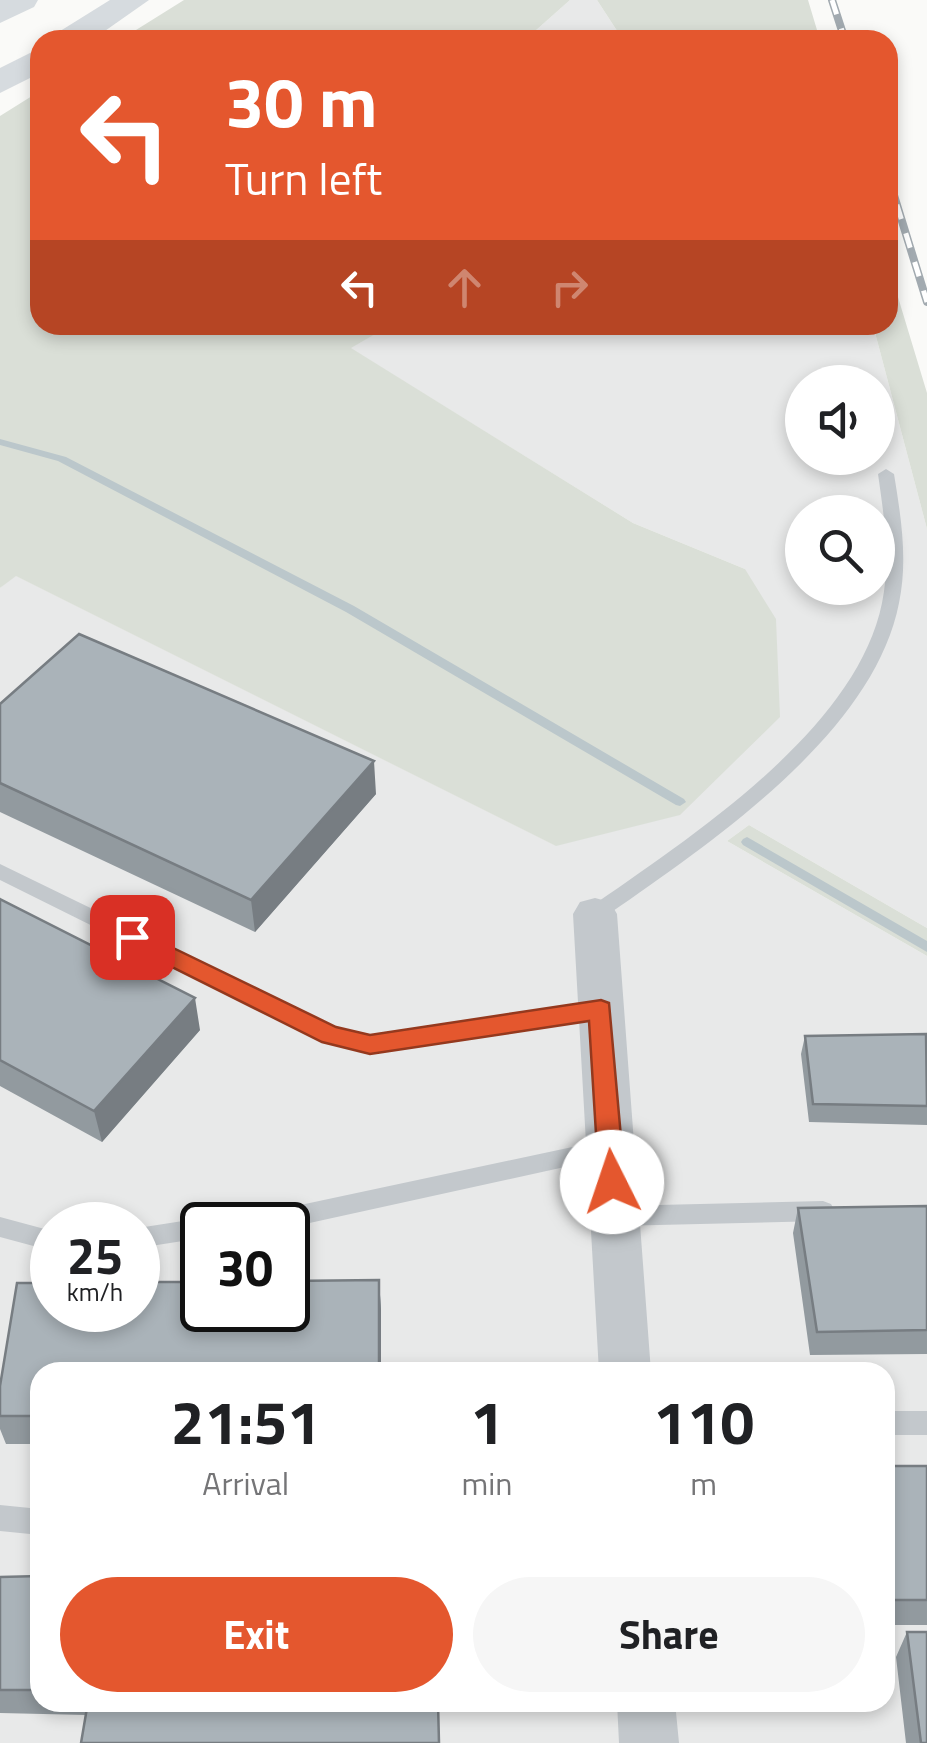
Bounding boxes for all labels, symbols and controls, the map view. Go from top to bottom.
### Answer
text: 30 m [225,48,378,154]
icon: left [60,70,190,200]
text: Turn left [225,144,382,212]
icon: left [332,260,387,315]
icon: ahead [437,260,492,315]
icon: right [542,260,597,315]
map controls [785,365,895,605]
button: sound [785,365,895,475]
button: search [785,495,895,605]
pin [90,895,175,980]
icon: arrive [105,910,160,965]
position arrow [560,1130,664,1234]
speed limit sign: 30 [180,1202,310,1332]
text: 25 [67,1217,123,1293]
text: km/h [67,1273,123,1311]
text: 21:51 [171,1376,321,1467]
text: 1 [470,1376,504,1467]
text: 110 [653,1376,754,1467]
text: Arrival [202,1459,289,1507]
text: min [461,1459,512,1507]
text: m [690,1459,717,1507]
button: Exit [60,1577,453,1692]
button: Share [473,1577,865,1692]

